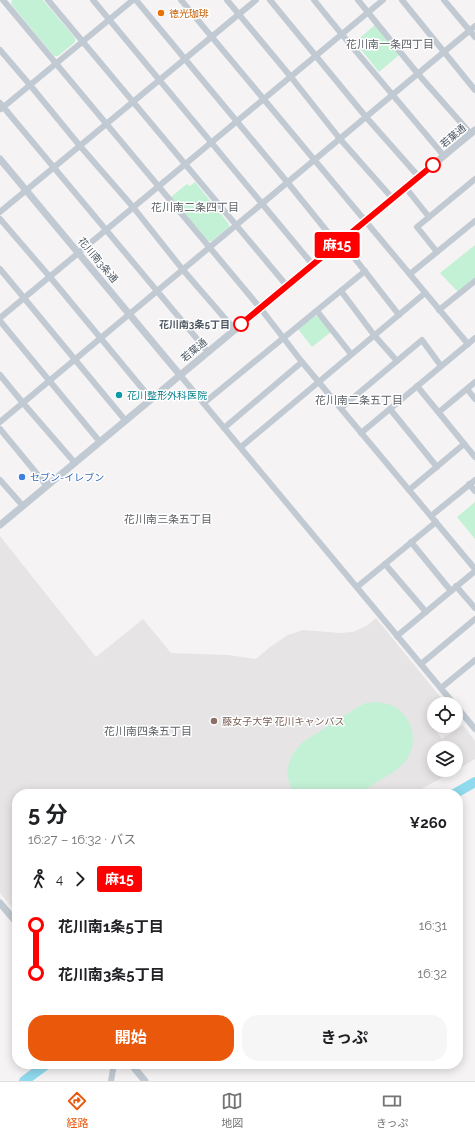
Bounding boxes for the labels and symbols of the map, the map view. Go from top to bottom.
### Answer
marker: 徳光珈琲 [156,8,166,18]
place label: 徳光珈琲 [169,8,209,19]
district label: 花川南一条四丁目 [346,38,434,51]
street label: 若葉通 [438,122,468,150]
unlabelled marker [425,157,441,173]
district label: 花川南二条四丁目 [151,201,239,214]
line badge: 麻15 [314,232,360,258]
street label: 花川南3条通 [76,235,120,285]
marker: 花川南3条5丁目 [233,316,249,332]
place label: 花川南3条5丁目 [159,319,230,330]
street label: 若葉通 [179,336,209,364]
marker: 花川整形外科医院 [114,390,124,400]
place label: 花川整形外科医院 [127,390,207,401]
district label: 花川南二条五丁目 [315,394,403,407]
marker: セブン-イレブン [17,472,27,482]
place label: セブン-イレブン [30,472,104,483]
district label: 花川南三条五丁目 [124,513,212,526]
marker: 藤女子大学 花川キャンパス [209,716,219,726]
place label: 藤女子大学 花川キャンパス [222,716,345,727]
district label: 花川南四条五丁目 [104,725,192,738]

